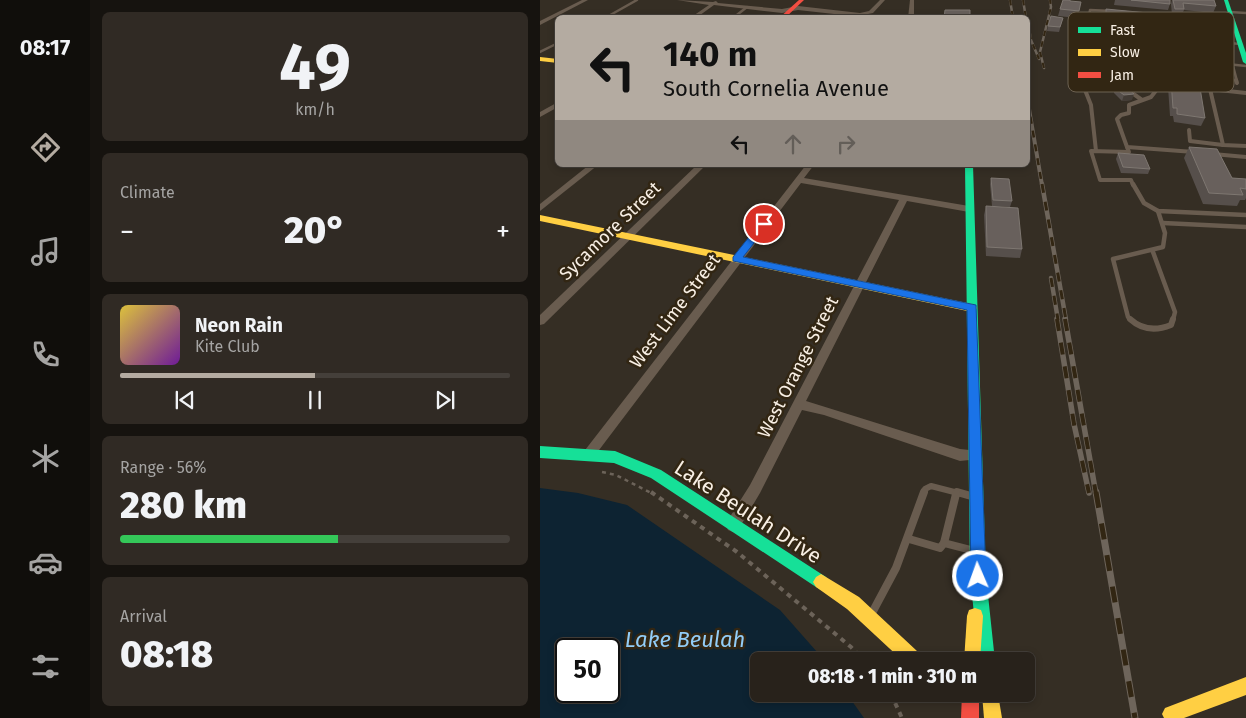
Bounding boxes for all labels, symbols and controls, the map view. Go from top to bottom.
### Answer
legend [1068,12,1234,92]
text: Fast [1110,22,1136,39]
text: 49 [279,28,351,106]
text: 140 m [663,33,757,75]
text: 08:17 [20,34,70,61]
icon: left [580,35,645,100]
text: Slow [1110,44,1140,61]
text: Jam [1110,67,1134,84]
text: South Cornelia Avenue [663,75,889,102]
text: km/h [295,100,335,119]
icon: directions [28,130,63,165]
icon: left [726,130,754,158]
icon: ahead [779,130,807,158]
icon: right [832,130,860,158]
street label: Sycamore Street [555,177,666,285]
text: Climate [120,183,175,202]
pin [743,203,785,245]
text: 20° [284,207,346,253]
icon: arrive [750,210,778,238]
text: − [120,215,134,248]
text: + [496,215,510,248]
icon: music [28,234,63,269]
street label: West Lime Street [625,249,725,372]
street label: West Orange Street [753,292,843,441]
text: Neon Rain [195,314,283,337]
icon: phone [28,337,63,372]
text: Kite Club [195,337,260,356]
icon: previous [171,386,199,414]
icon: pause [301,386,329,414]
icon: next [431,386,459,414]
icon: climate [28,441,63,476]
street label: Lake Beulah Drive [670,455,826,569]
text: Range · 56% [120,458,206,477]
text: 280 km [120,482,247,528]
icon: car [28,545,63,580]
position arrow [951,549,1003,601]
text: Arrival [120,607,167,626]
water label: Lake Beulah [625,626,745,653]
text: 08:18 [120,631,213,677]
speed limit sign: 50 [555,638,620,703]
icon: filters [28,649,63,684]
text: 08:18 · 1 min · 310 m [808,665,977,688]

